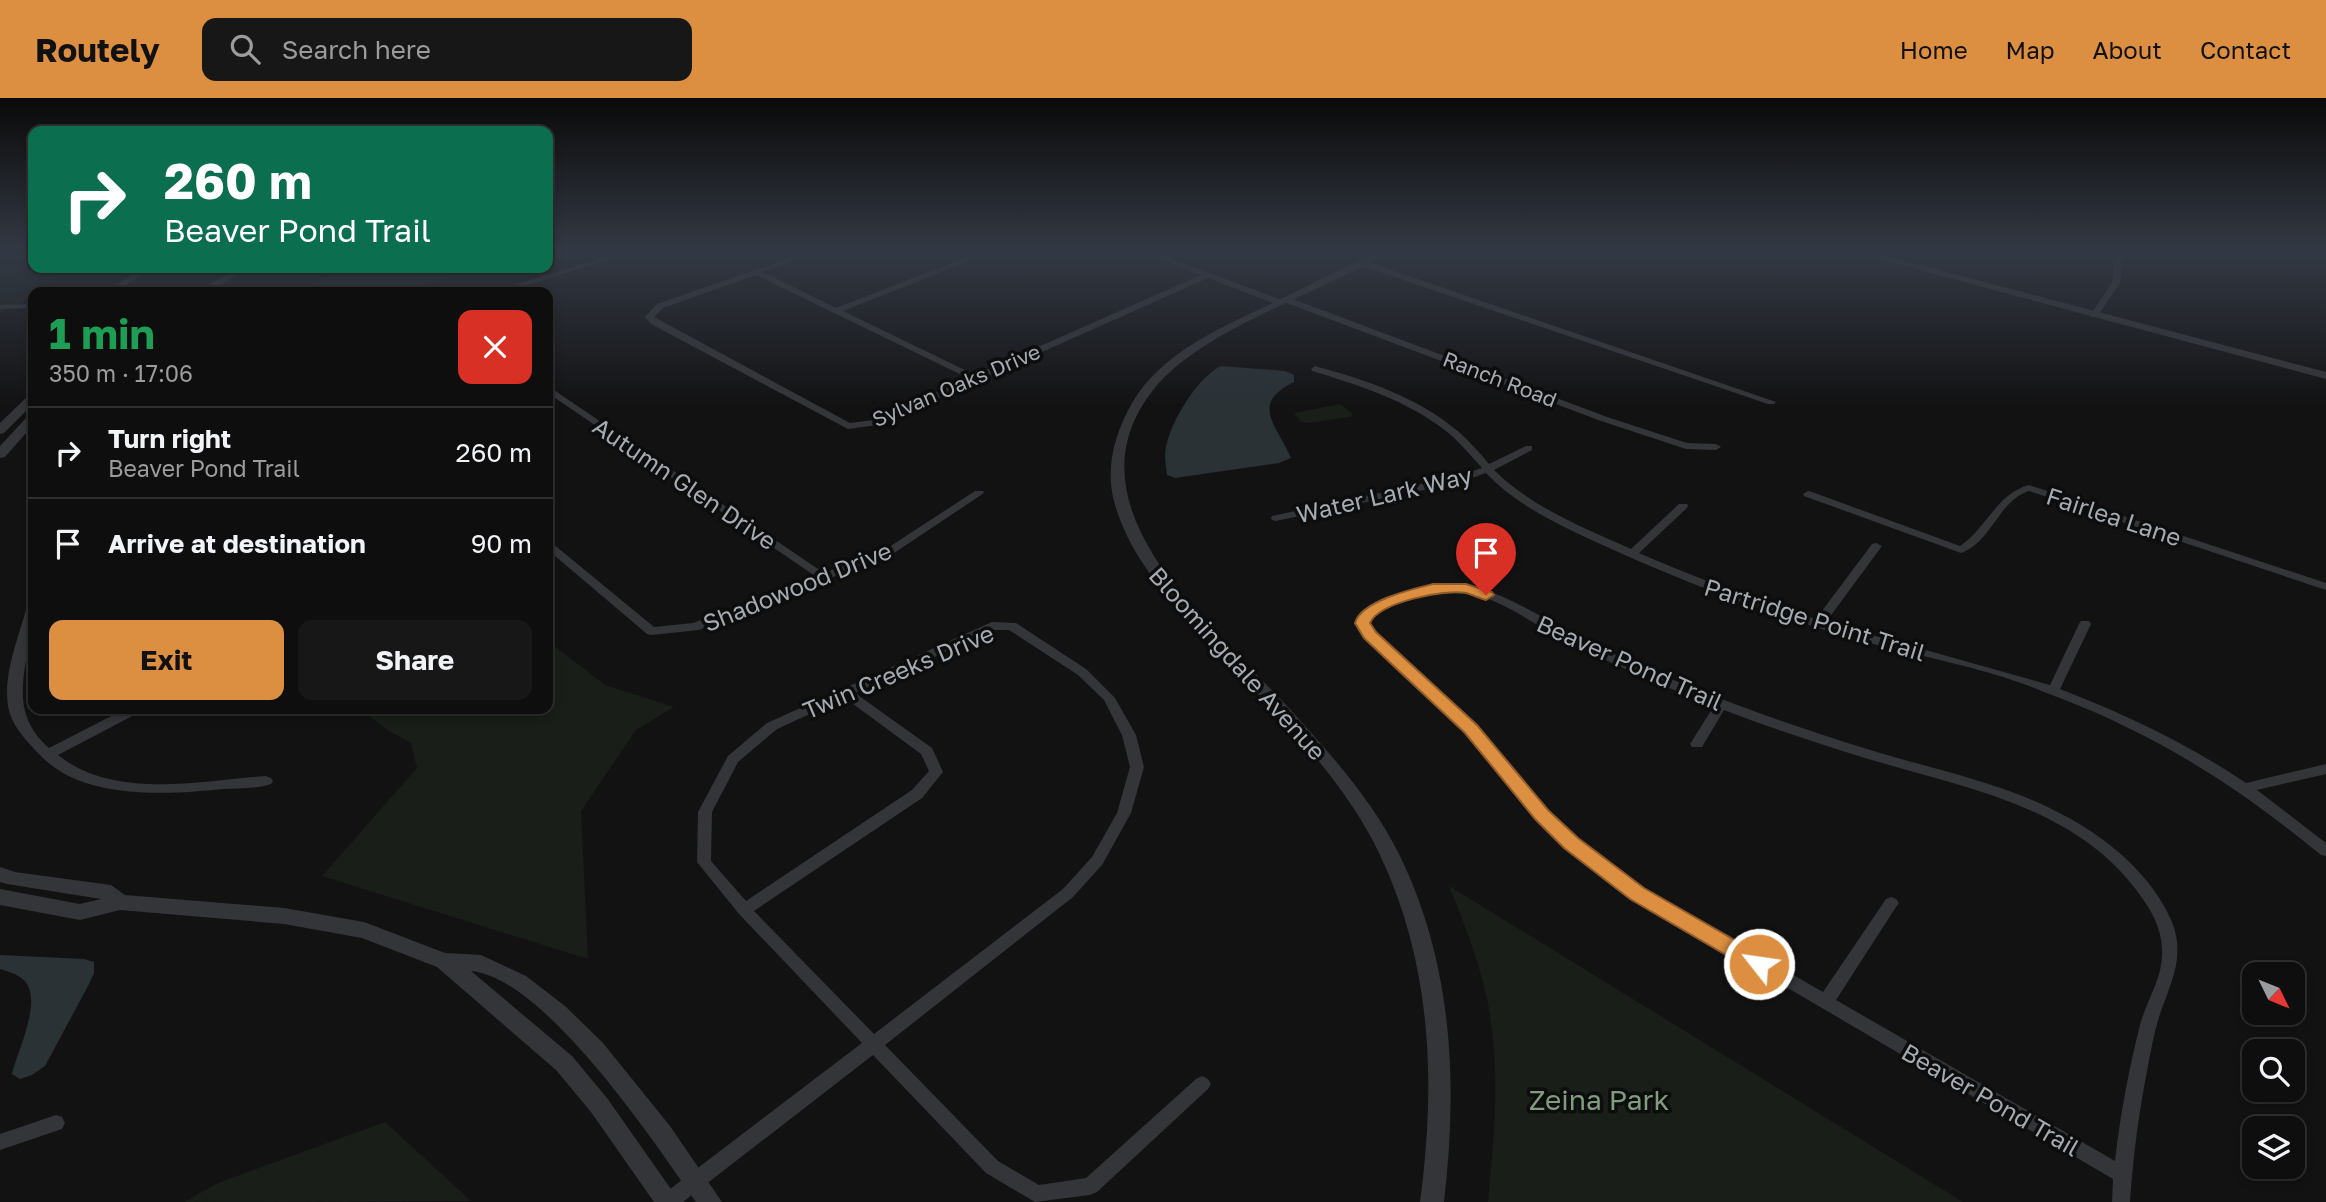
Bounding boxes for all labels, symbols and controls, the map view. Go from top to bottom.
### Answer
search box [202,18,692,81]
text: Routely [35,30,160,69]
icon: search [226,30,264,68]
text: Search here [282,34,431,65]
text: Home [1900,35,1968,64]
text: Map [2006,35,2055,64]
text: About [2093,35,2162,64]
text: Contact [2200,35,2291,64]
text: 260 m [164,151,312,210]
icon: right [49,154,140,245]
text: Beaver Pond Trail [164,211,431,249]
text: 1 min [49,308,155,358]
button: close [458,310,532,384]
street label: Sylvan Oaks Drive [868,338,1044,432]
street label: Ranch Road [1439,345,1561,413]
text: 350 m · 17:06 [49,359,193,387]
street label: Autumn Glen Drive [588,411,782,555]
text: Turn right [108,423,231,454]
icon: right [49,434,87,472]
text: 260 m [456,437,532,468]
text: Beaver Pond Trail [108,454,300,482]
street label: Water Lark Way [1293,460,1475,528]
street label: Fairlea Lane [2043,481,2185,551]
pin [1456,523,1516,595]
icon: arrive [49,525,87,563]
text: Arrive at destination [108,528,366,559]
text: 90 m [471,528,532,559]
icon: arrive [1467,534,1505,572]
street label: Shadowood Drive [698,535,896,637]
street label: Bloomingdale Avenue [1144,560,1332,766]
street label: Partridge Point Trail [1701,572,1929,666]
street label: Beaver Pond Trail [1533,608,1727,716]
street label: Twin Creeks Drive [798,618,998,724]
button: Exit [49,620,284,700]
button: Share [298,620,532,700]
position arrow [1722,927,1796,1001]
north arrow [2242,962,2305,1026]
map controls [2242,962,2305,1179]
street label: Beaver Pond Trail [1897,1036,2085,1162]
button: search [2242,1039,2305,1102]
park label: Zeina Park [1529,1083,1669,1116]
button: layers [2242,1116,2305,1179]

